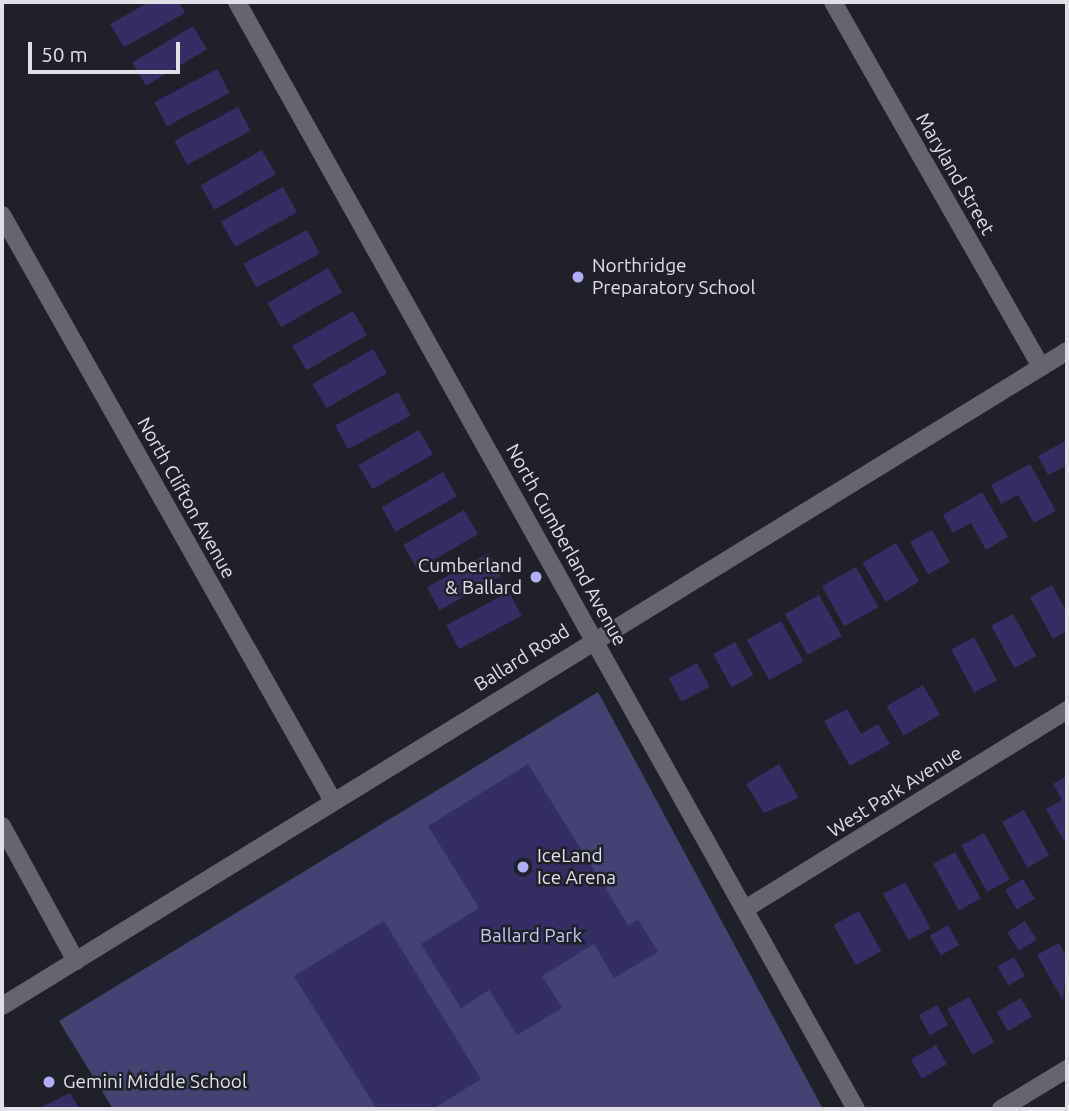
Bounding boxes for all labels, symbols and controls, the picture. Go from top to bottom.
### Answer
scale bar [32,28,184,72]
text: 50 m [41,42,88,66]
street label: Maryland Street [911,109,999,239]
place label: Northridge Preparatory School [592,255,755,299]
marker: Northridge Preparatory School [570,269,586,285]
street label: North Clifton Avenue [132,413,240,583]
street label: North Cumberland Avenue [501,440,631,650]
place label: Cumberland & Ballard [418,555,522,599]
marker: Cumberland & Ballard [528,569,544,585]
street label: Ballard Road [470,620,574,696]
street label: West Park Avenue [824,742,966,842]
place label: IceLand Ice Arena [537,845,616,889]
marker: IceLand Ice Arena [515,859,531,875]
park label: Ballard Park [480,925,582,947]
place label: Gemini Middle School [63,1071,247,1093]
marker: Gemini Middle School [41,1074,57,1090]

